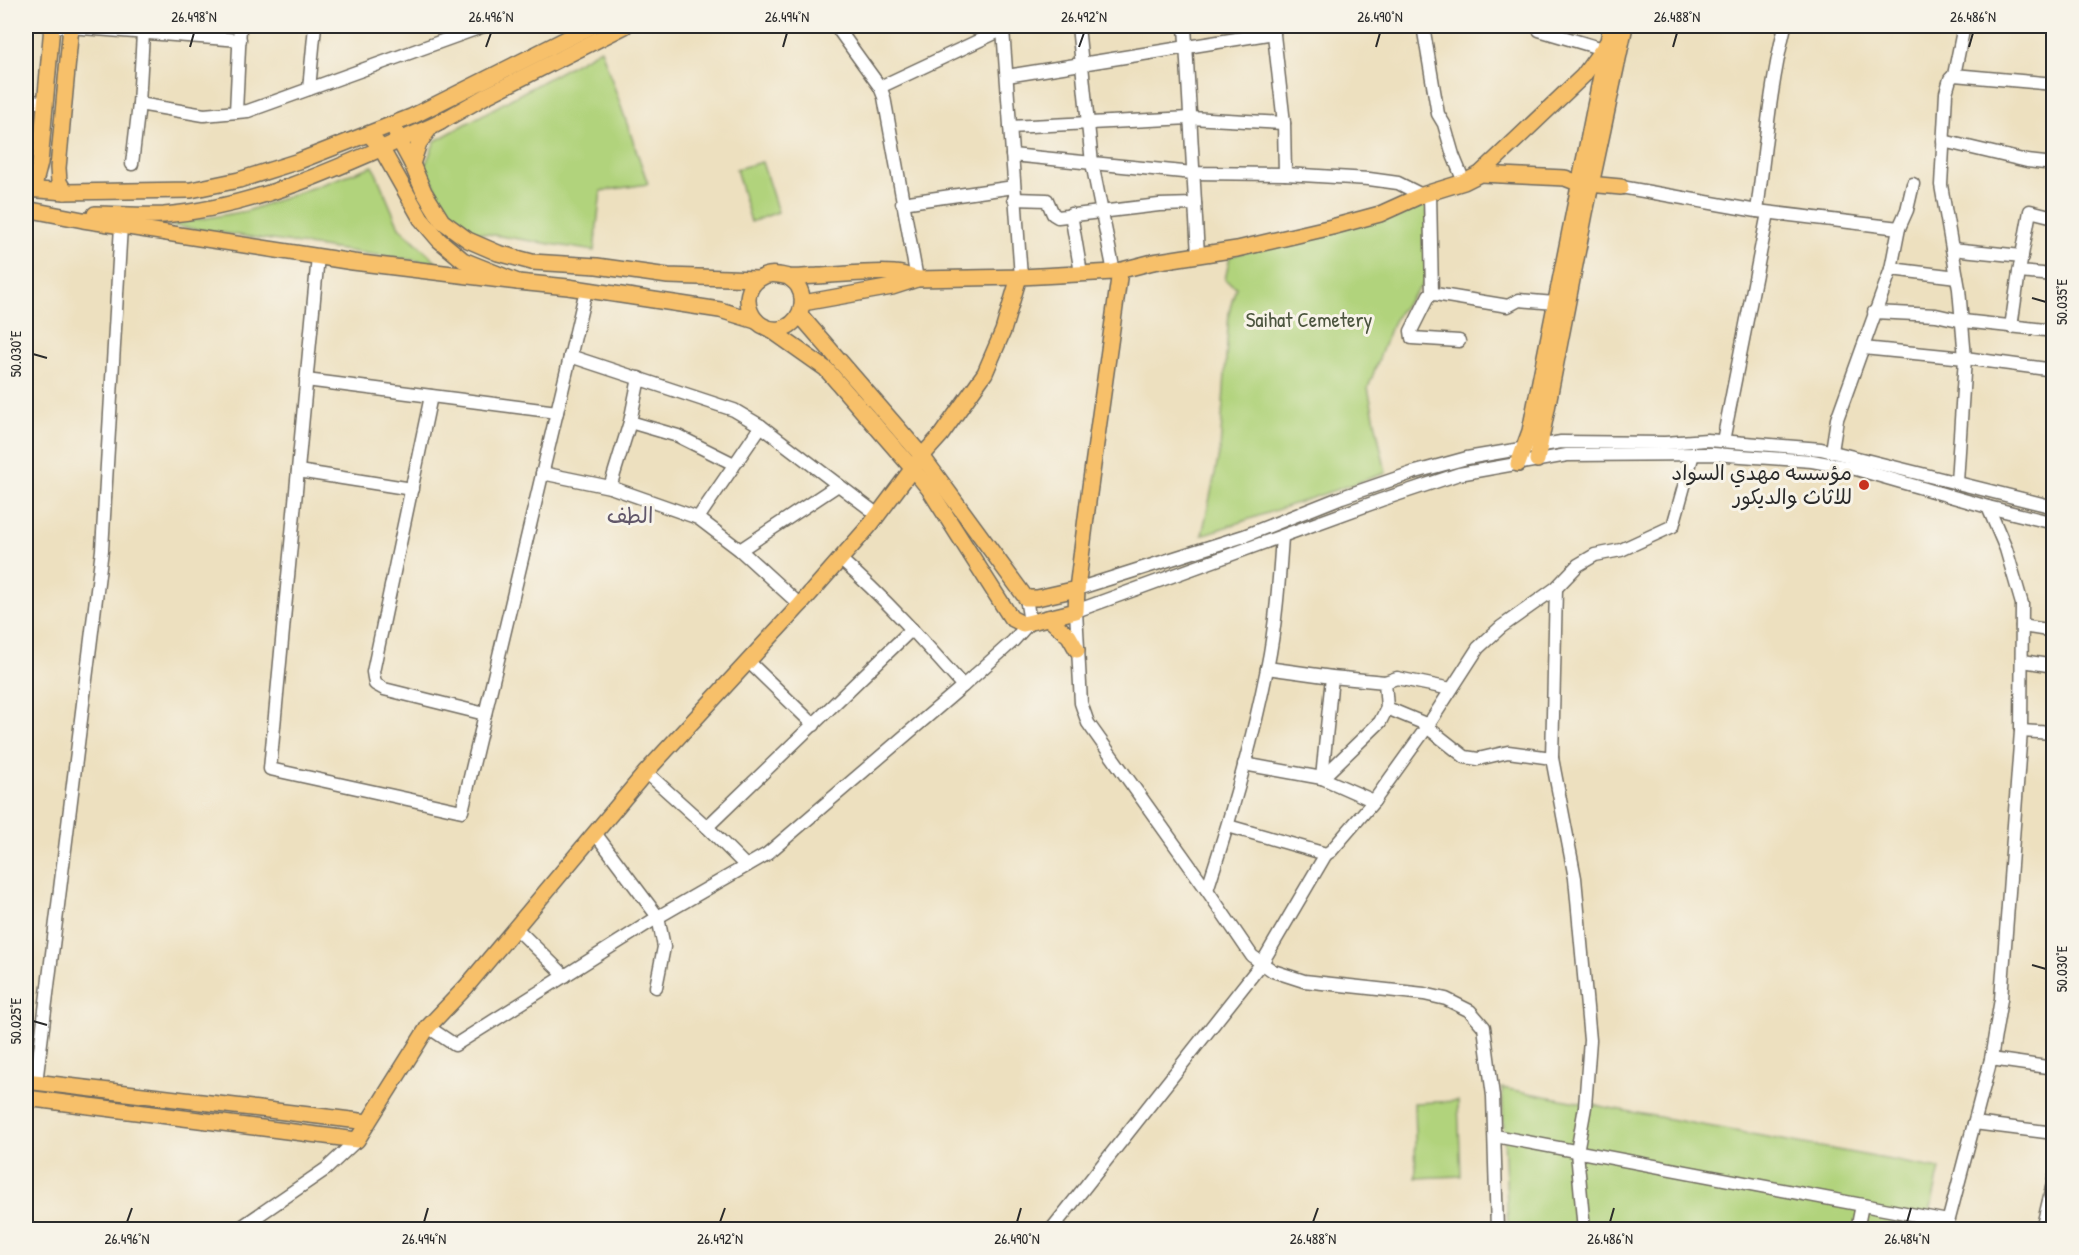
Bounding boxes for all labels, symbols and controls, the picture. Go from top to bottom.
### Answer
text: 26.498°N [171,6,217,27]
text: 26.496°N [469,6,513,27]
text: 26.494°N [765,6,809,27]
text: 26.492°N [1061,6,1107,27]
text: 26.490°N [1357,6,1403,27]
text: 26.488°N [1654,6,1700,27]
text: 26.486°N [1950,6,1996,27]
text: 50.035°E [2051,279,2072,325]
park label: Saihat Cemetery [1246,305,1372,334]
text: 50.030°E [5,330,26,377]
place label: مؤسسه مهدي السواد للاثاث والديكور [1672,458,1852,511]
marker: مؤسسه مهدي السواد للاثاث والديكور [1857,478,1871,492]
district label: الطف [607,500,653,530]
text: 50.030°E [2051,945,2072,992]
text: 50.025°E [5,997,26,1044]
text: 26.496°N [105,1228,149,1249]
text: 26.494°N [402,1228,446,1249]
text: 26.492°N [697,1228,743,1249]
text: 26.490°N [994,1228,1040,1249]
text: 26.488°N [1290,1228,1336,1249]
text: 26.486°N [1587,1228,1633,1249]
text: 26.484°N [1884,1228,1930,1249]

